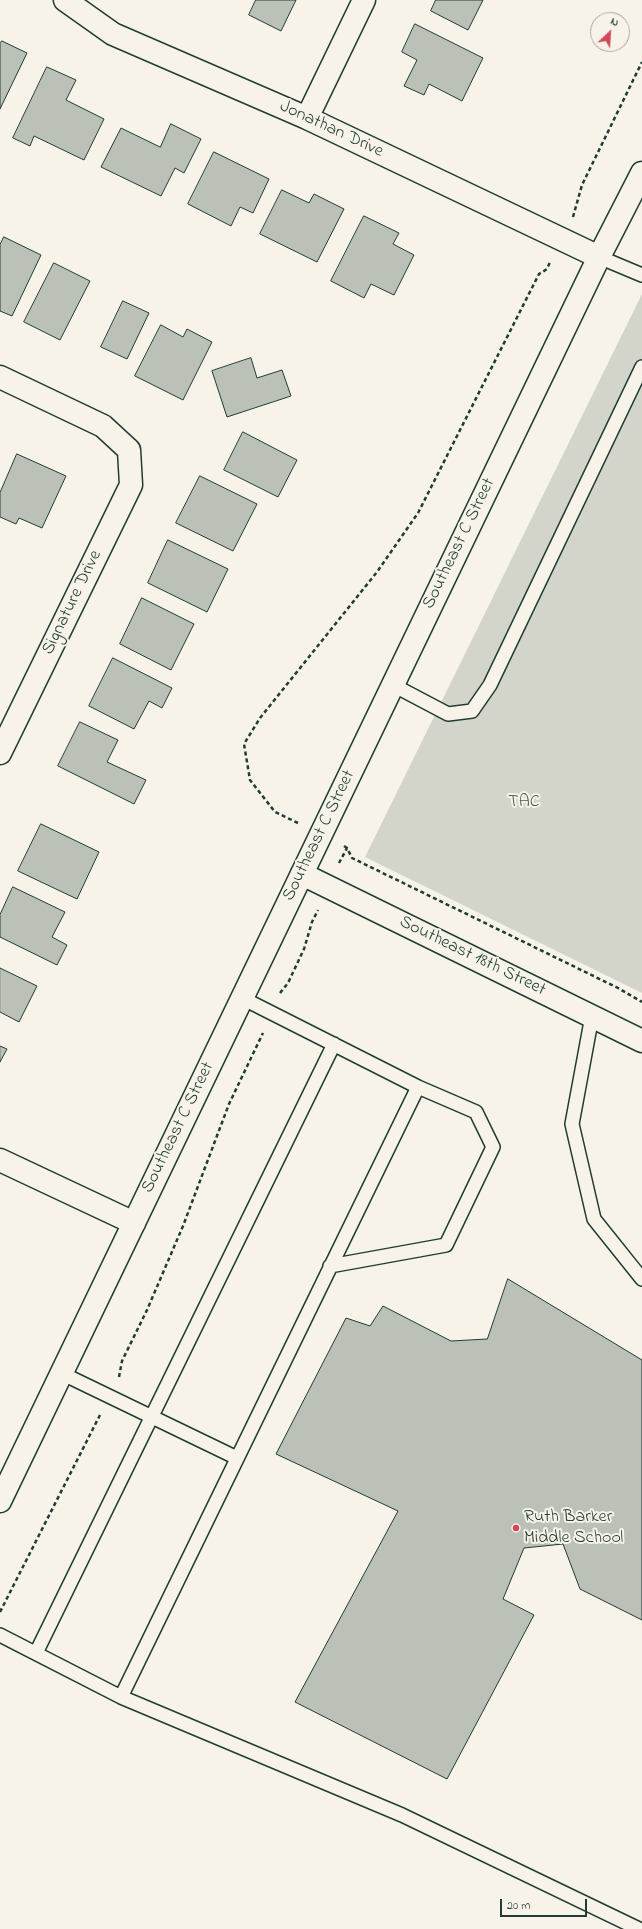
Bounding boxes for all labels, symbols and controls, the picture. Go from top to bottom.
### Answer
north arrow [590,12,630,52]
text: N [608,13,621,31]
street label: Jonathan Drive [276,97,386,163]
street label: Southeast C Street [419,475,501,613]
street label: Signature Drive [38,547,108,659]
street label: Southeast C Street [279,767,361,905]
park label: TAC [508,792,540,814]
street label: Southeast 18th Street [395,912,549,1002]
street label: Southeast C Street [138,1059,220,1197]
place label: Ruth Barker Middle School [524,1507,623,1550]
marker: Ruth Barker Middle School [511,1523,521,1533]
scale bar [502,1891,589,1917]
text: 20 m [507,1897,530,1915]

